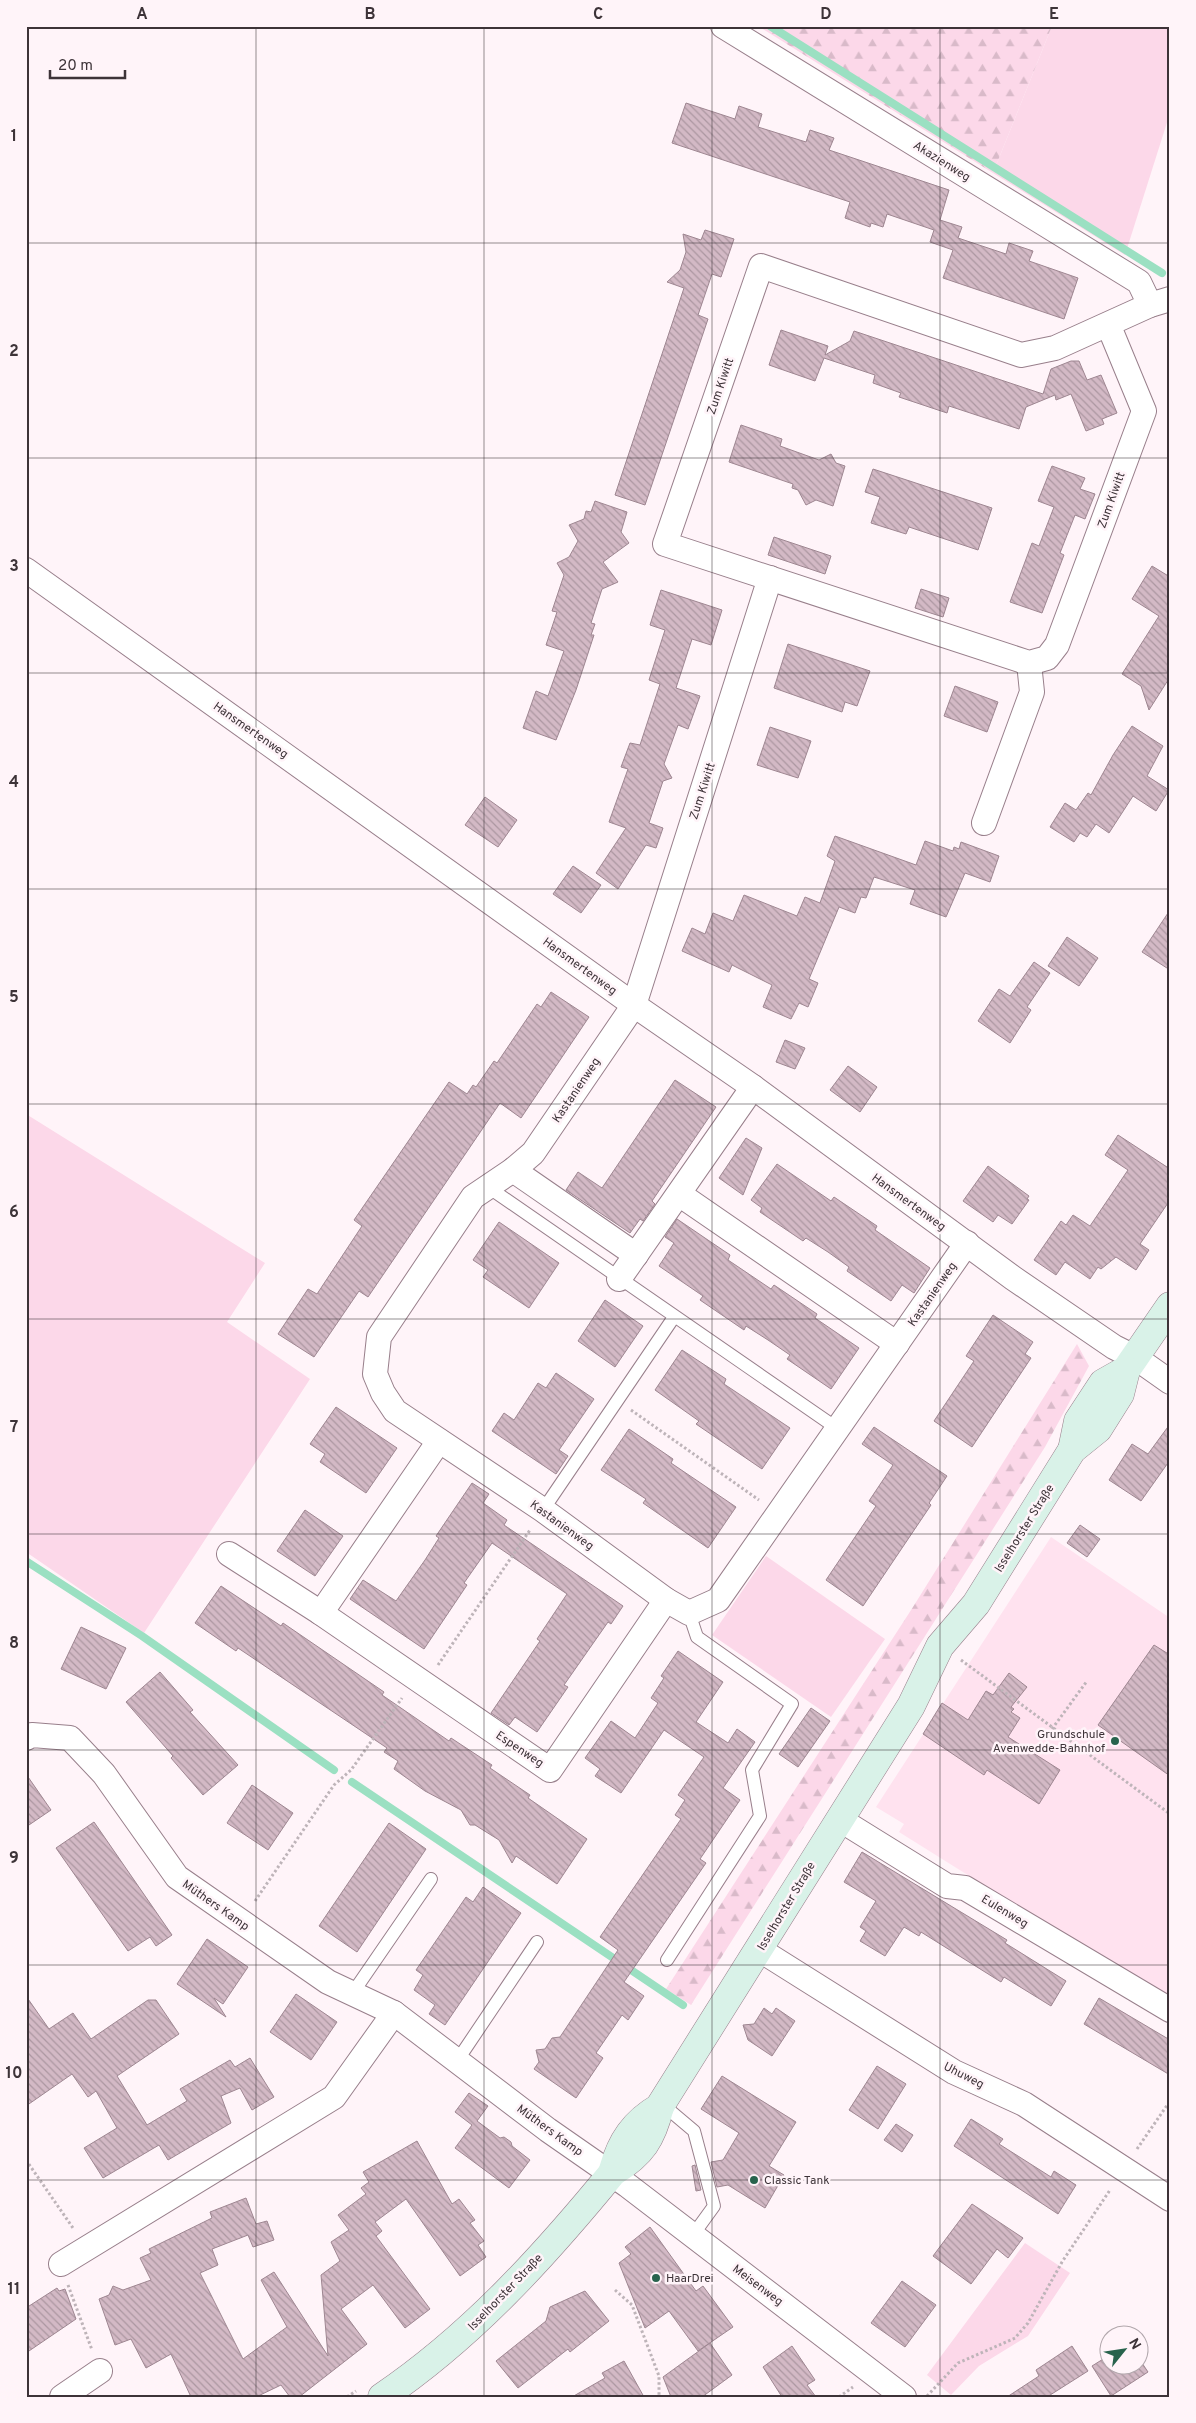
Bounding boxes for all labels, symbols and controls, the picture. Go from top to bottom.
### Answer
text: A [136,5,148,25]
text: B [364,5,376,25]
text: C [593,5,603,25]
text: D [820,5,832,25]
text: E [1049,5,1059,25]
scale bar [50,48,125,80]
text: 20 m [58,57,93,76]
text: 1 [11,127,17,147]
street label: Akazienweg [910,138,973,186]
text: 2 [9,342,19,362]
street label: Zum Kiwitt [704,356,738,417]
street label: Zum Kiwitt [1094,470,1130,531]
text: 3 [9,557,19,577]
street label: Hansmertenweg [210,699,291,763]
street label: Zum Kiwitt [686,761,720,822]
text: 4 [9,773,19,793]
street label: Hansmertenweg [539,934,620,999]
text: 5 [9,988,19,1008]
street label: Kastanienweg [549,1055,605,1126]
street label: Hansmertenweg [868,1170,949,1235]
text: 6 [9,1203,19,1223]
street label: Kastanienweg [905,1259,961,1330]
text: 7 [10,1418,18,1438]
street label: Isselhorster Straße [991,1481,1058,1576]
street label: Kastanienweg [526,1497,597,1554]
text: 8 [9,1634,19,1654]
place label: Grundschule Avenwedde-Bahnhof [993,1727,1105,1757]
street label: Espenweg [492,1728,547,1772]
marker: Grundschule Avenwedde-Bahnhof [1109,1735,1121,1747]
text: 9 [9,1849,19,1869]
street label: Isselhorster Straße [754,1859,820,1954]
street label: Müthers Kamp [179,1877,252,1935]
street label: Eulenweg [978,1892,1031,1932]
street label: Uhuweg [940,2059,987,2093]
text: 10 [6,2064,22,2084]
street label: Müthers Kamp [513,2101,586,2160]
place label: Classic Tank [764,2173,830,2189]
marker: Classic Tank [748,2174,760,2186]
street label: Isselhorster Straße [465,2251,547,2335]
street label: Meisenweg [729,2261,786,2310]
place label: HaarDrei [666,2271,714,2287]
marker: HaarDrei [650,2272,662,2284]
text: 11 [8,2280,20,2300]
north arrow [1098,2326,1148,2376]
text: N [1124,2336,1144,2353]

